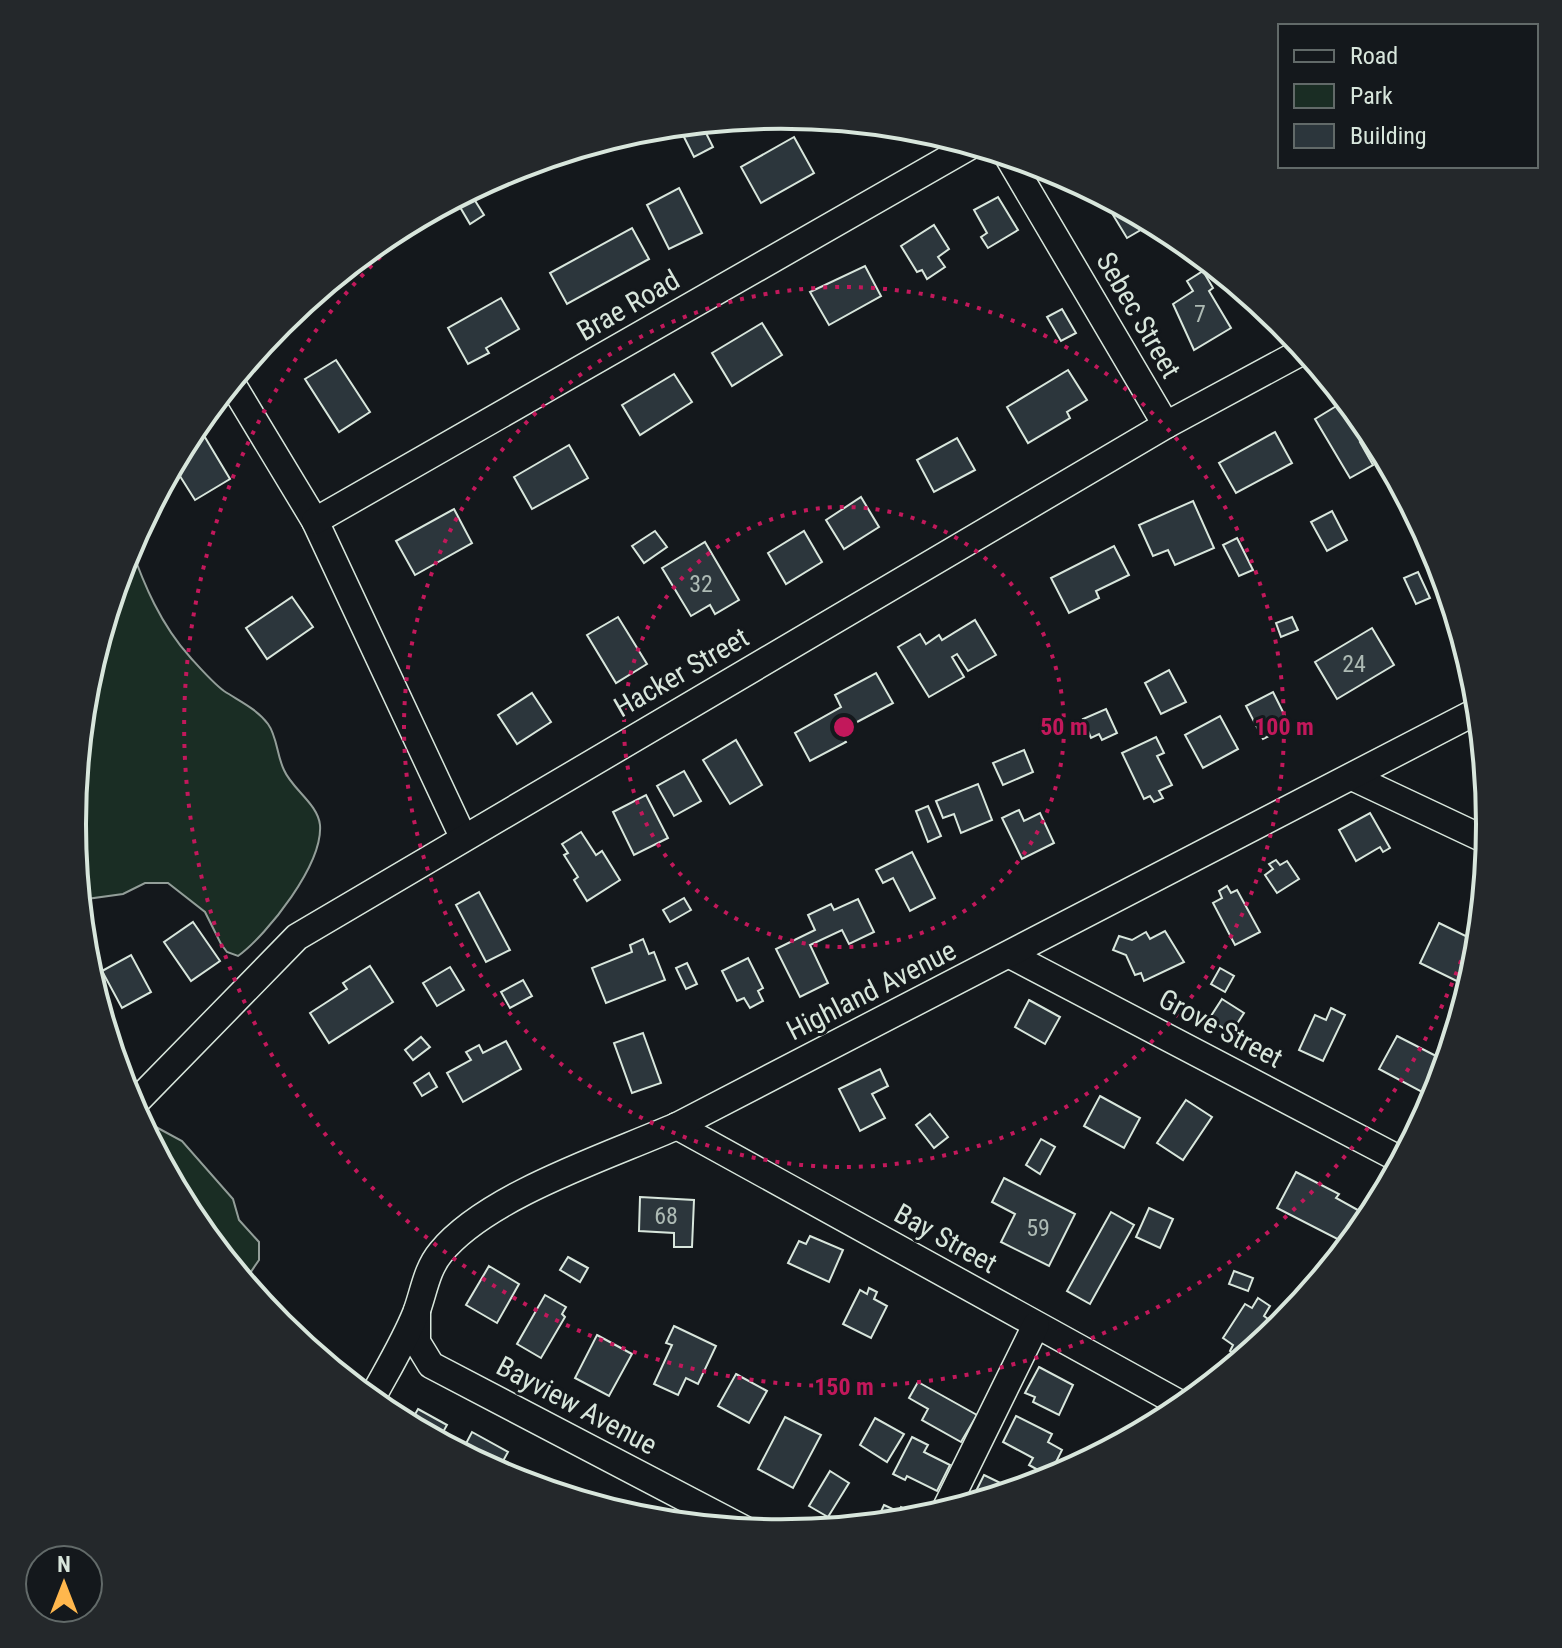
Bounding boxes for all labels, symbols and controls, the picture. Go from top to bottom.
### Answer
legend [1278,24,1538,168]
text: Road [1350,42,1398,70]
text: Park [1350,82,1393,110]
text: Building [1350,122,1427,150]
street label: Sebec Street [1089,247,1188,384]
street label: Brae Road [571,263,685,348]
house number: 7 [1194,300,1206,328]
house number: 32 [689,570,713,598]
street label: Hacker Street [608,621,754,724]
house number: 24 [1342,650,1366,678]
centre of rings [830,713,858,741]
text: 50 m [1040,713,1088,741]
text: 100 m [1254,713,1314,741]
street label: Highland Avenue [781,934,961,1047]
street label: Grove Street [1153,982,1288,1075]
street label: Bay Street [889,1197,1003,1280]
house number: 68 [654,1202,678,1230]
house number: 59 [1026,1214,1050,1242]
street label: Bayview Avenue [491,1349,663,1462]
text: 150 m [814,1373,874,1401]
north arrow [24,1544,104,1624]
text: N [57,1552,71,1577]

